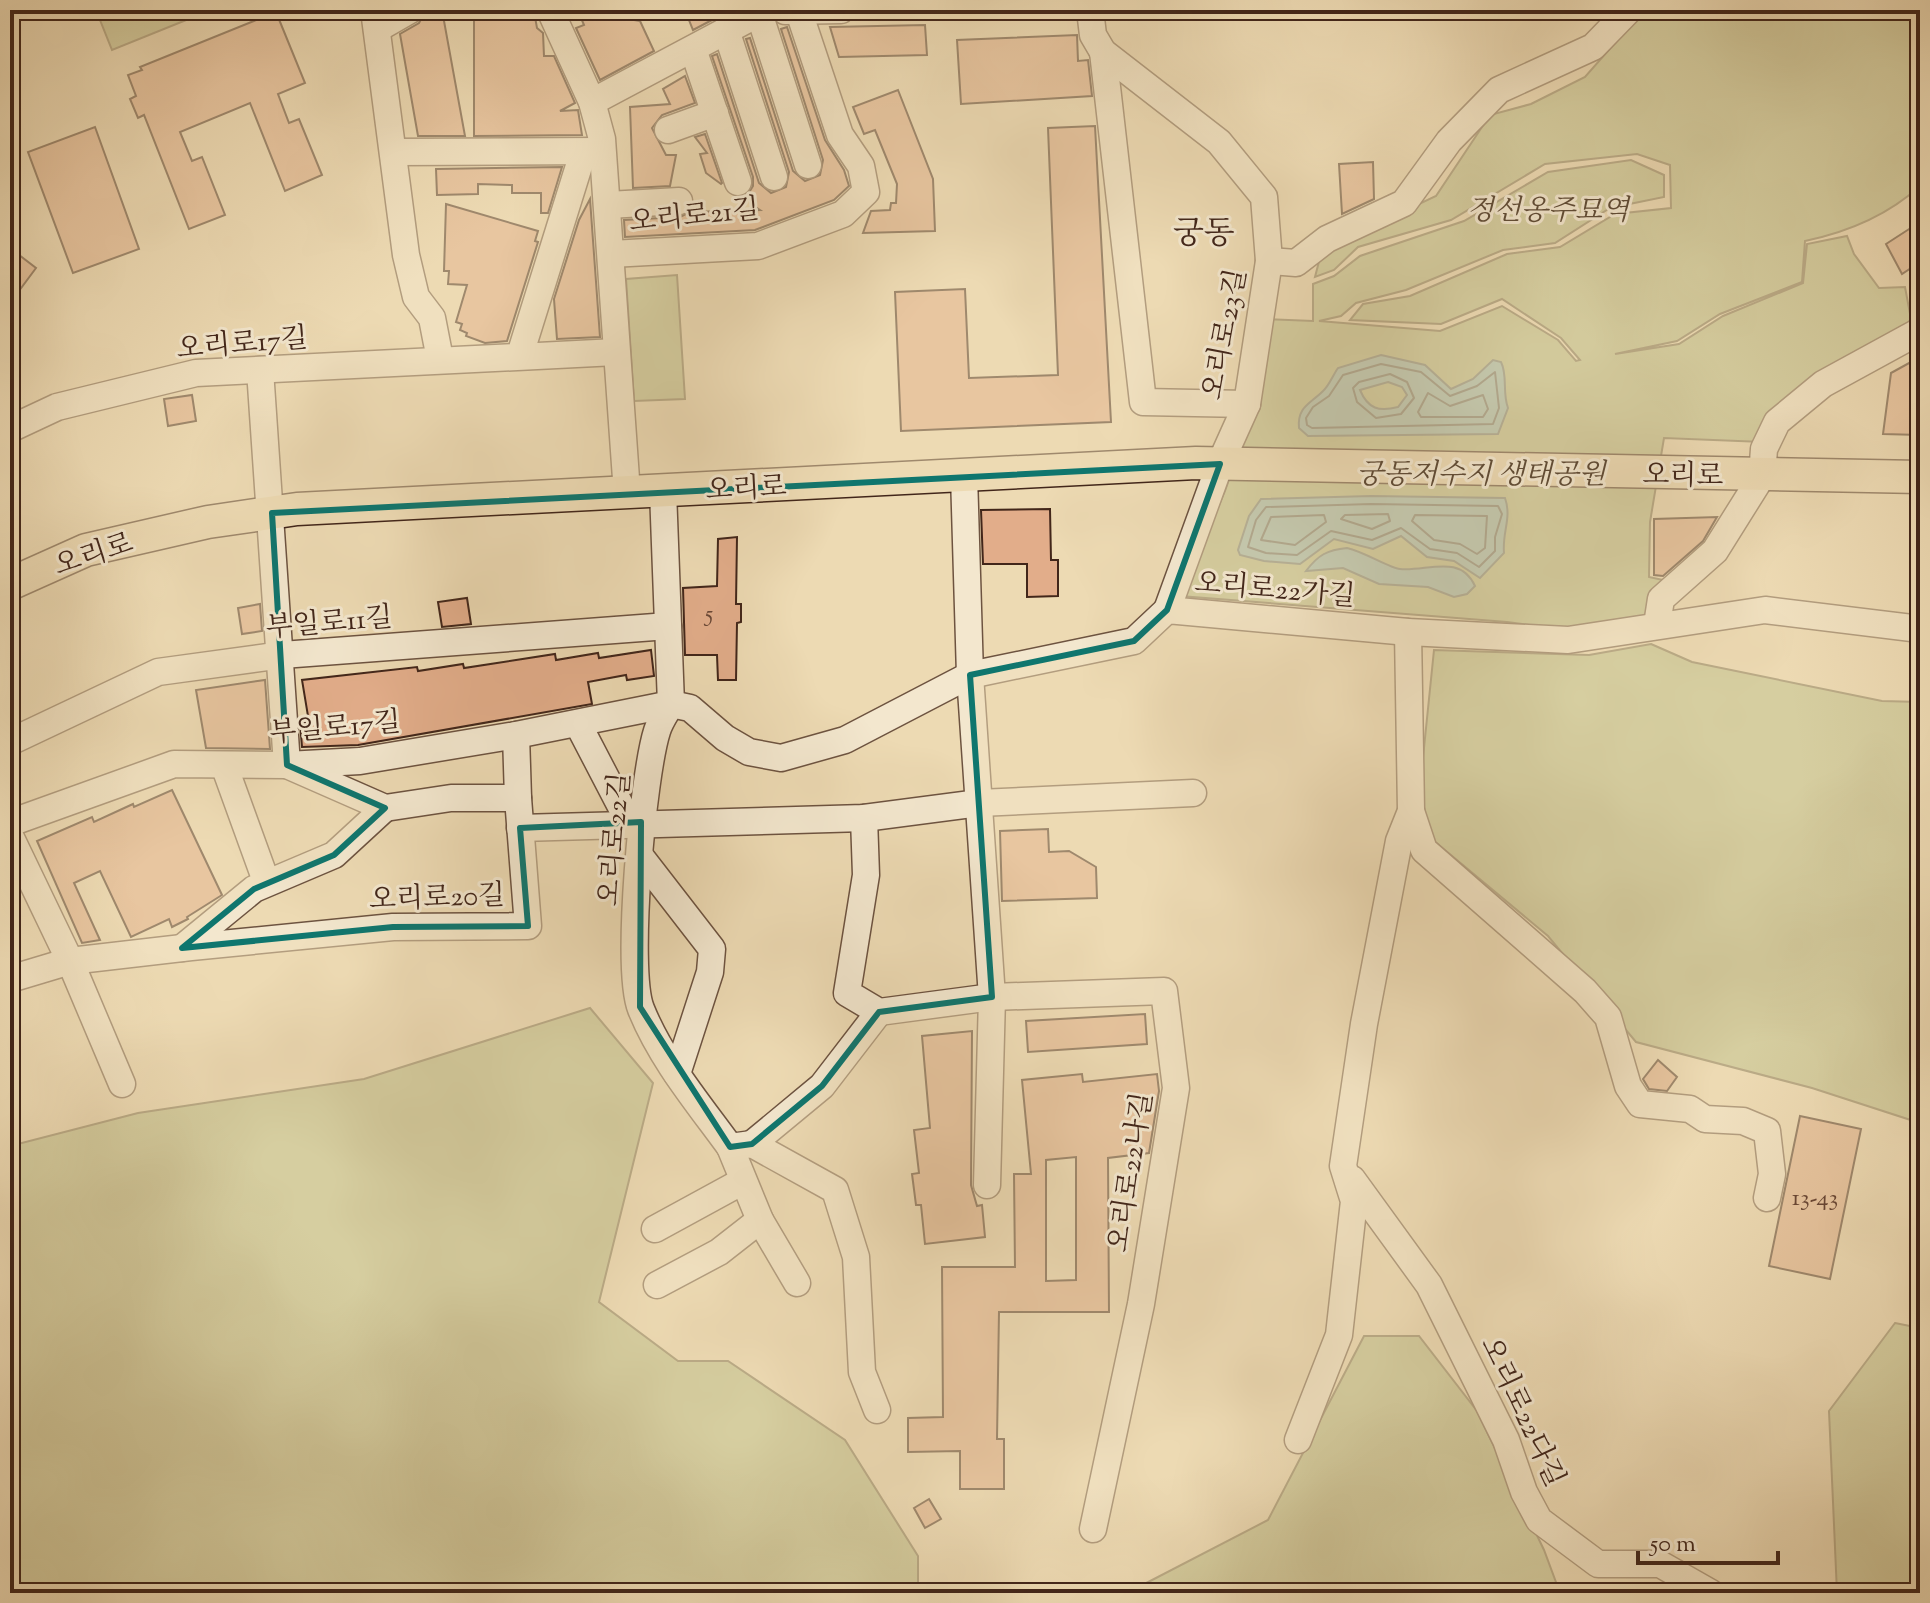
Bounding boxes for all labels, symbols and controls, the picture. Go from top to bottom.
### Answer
street label: 오리로21길 [627,190,761,244]
park label: 정선옹주묘역 [1467,192,1631,232]
district label: 궁동 [1173,212,1235,258]
street label: 오리로23길 [1194,266,1258,403]
street label: 오리로17길 [175,319,310,371]
park label: 궁동저수지 생태공원 [1356,456,1608,496]
street label: 오리로 [1642,456,1724,498]
street label: 오리로 [705,468,788,512]
street label: 오리로 [49,524,139,587]
street label: 오리로22가길 [1193,564,1357,618]
house number: 5 [703,598,713,632]
street label: 부일로11길 [264,599,394,649]
street label: 부일로17길 [268,703,403,755]
street label: 오리로22길 [590,771,642,908]
street label: 오리로20길 [368,877,506,921]
street label: 오리로22나길 [1100,1090,1164,1255]
house number: 13-43 [1792,1182,1838,1216]
street label: 오리로22다길 [1469,1331,1574,1494]
scale bar [1638,1515,1778,1565]
text: 50 m [1648,1528,1696,1562]

